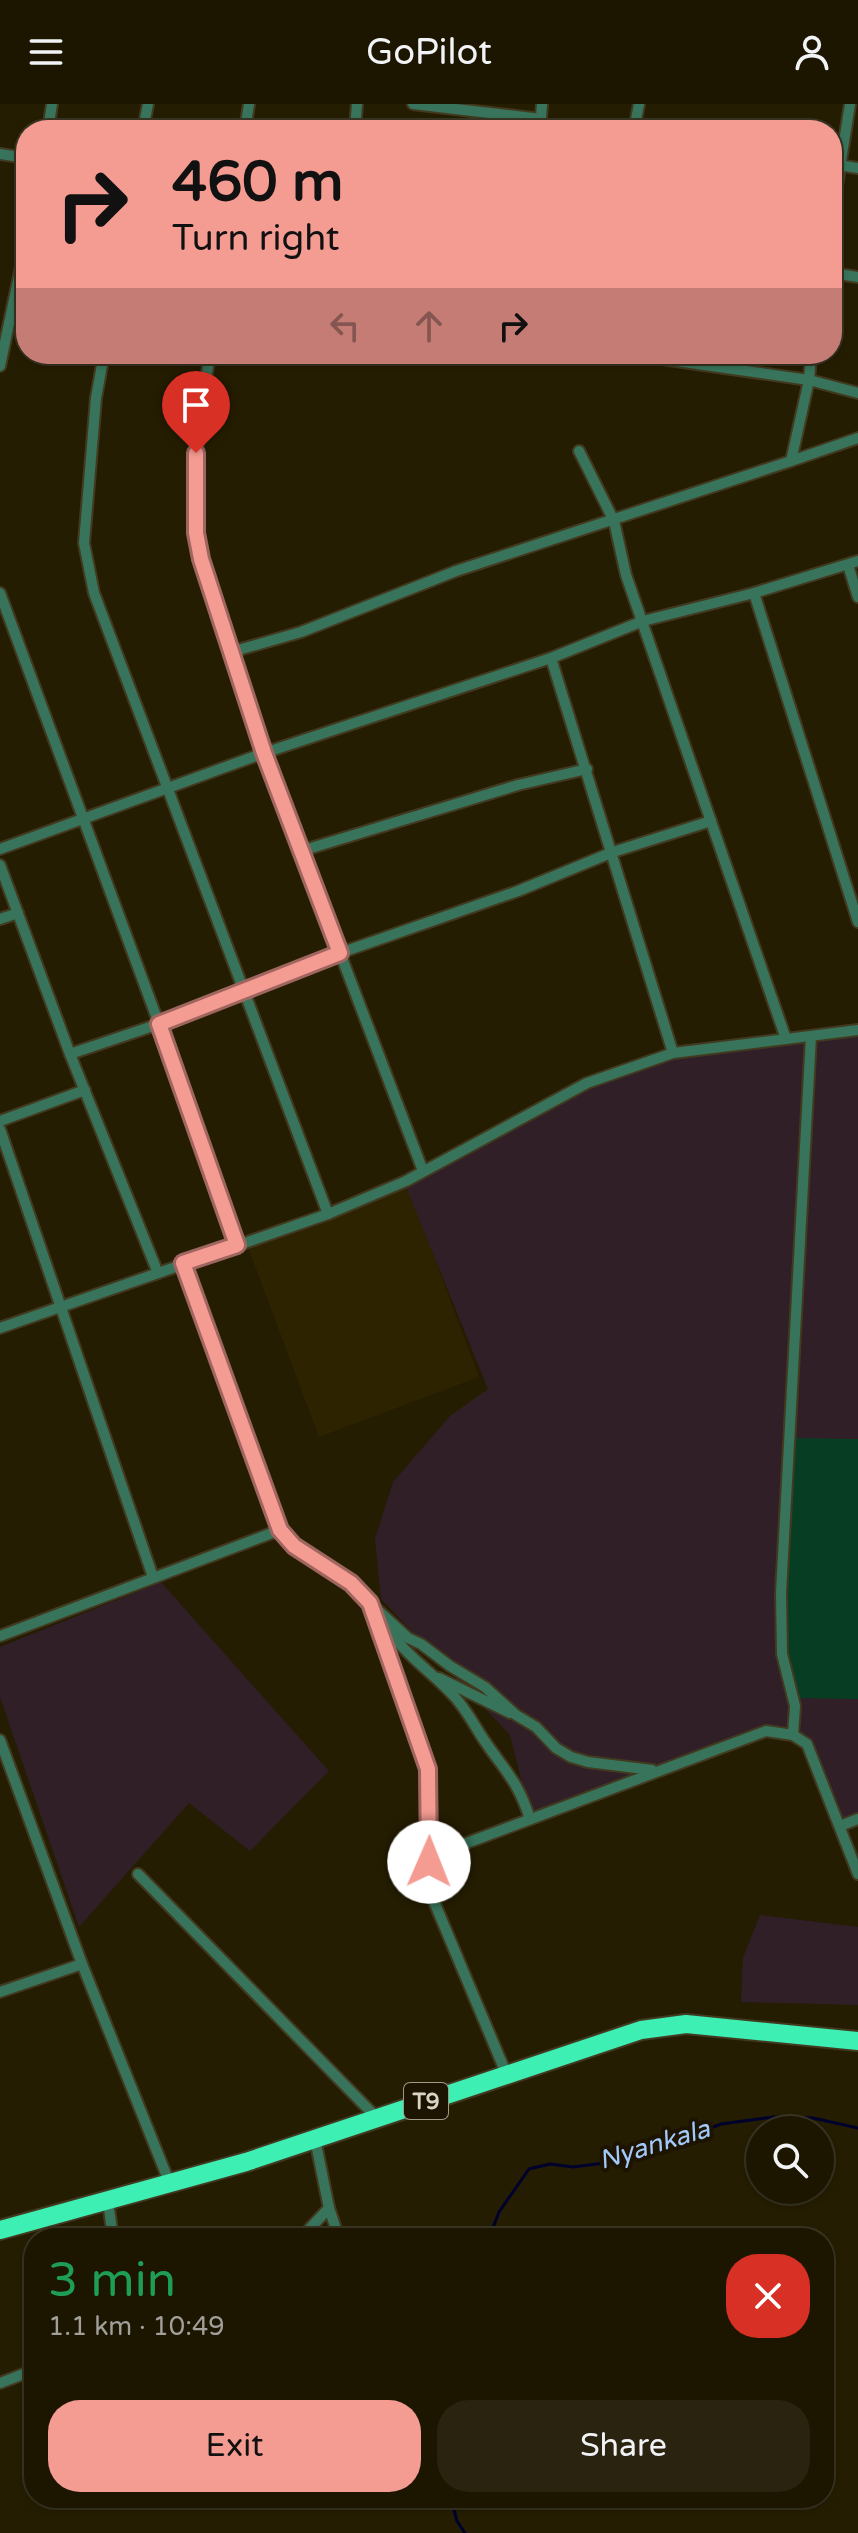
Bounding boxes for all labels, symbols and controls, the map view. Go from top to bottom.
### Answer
icon: menu [24,30,68,74]
icon: person [790,30,834,74]
text: GoPilot [366,31,492,74]
text: 460 m [172,149,343,216]
icon: right [40,152,144,256]
text: Turn right [172,217,339,260]
icon: left [323,304,367,348]
icon: ahead [407,304,451,348]
icon: right [491,304,535,348]
pin [162,371,230,453]
icon: arrive [174,383,218,427]
position arrow [387,1820,471,1904]
road number: T9 [404,2083,448,2119]
water label: Nyankala [595,2113,715,2176]
map controls [746,2116,834,2204]
button: search [746,2116,834,2204]
text: 3 min [48,2252,176,2310]
button: close [726,2254,810,2338]
text: 1.1 km · 10:49 [48,2311,225,2342]
button: Exit [48,2400,421,2492]
button: Share [437,2400,810,2492]

